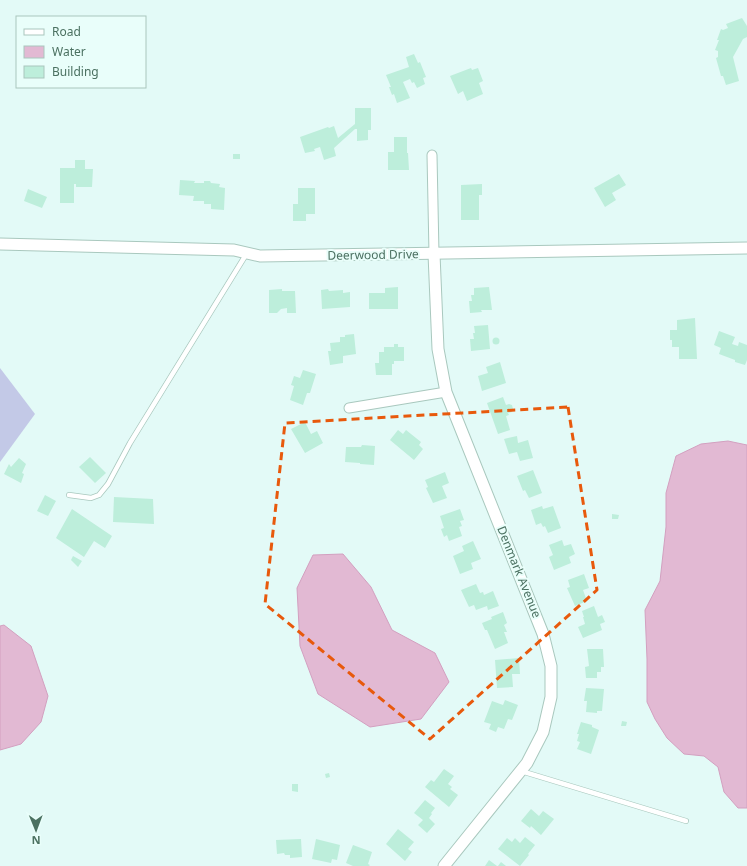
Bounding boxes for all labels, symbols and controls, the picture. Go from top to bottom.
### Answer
legend [16,16,146,88]
text: Road [52,23,81,40]
text: Water [52,43,86,60]
text: Building [52,63,99,80]
street label: Deerwood Drive [327,245,419,264]
street label: Denmark Avenue [493,523,546,620]
north arrow [16,810,56,850]
text: N [32,833,41,848]

